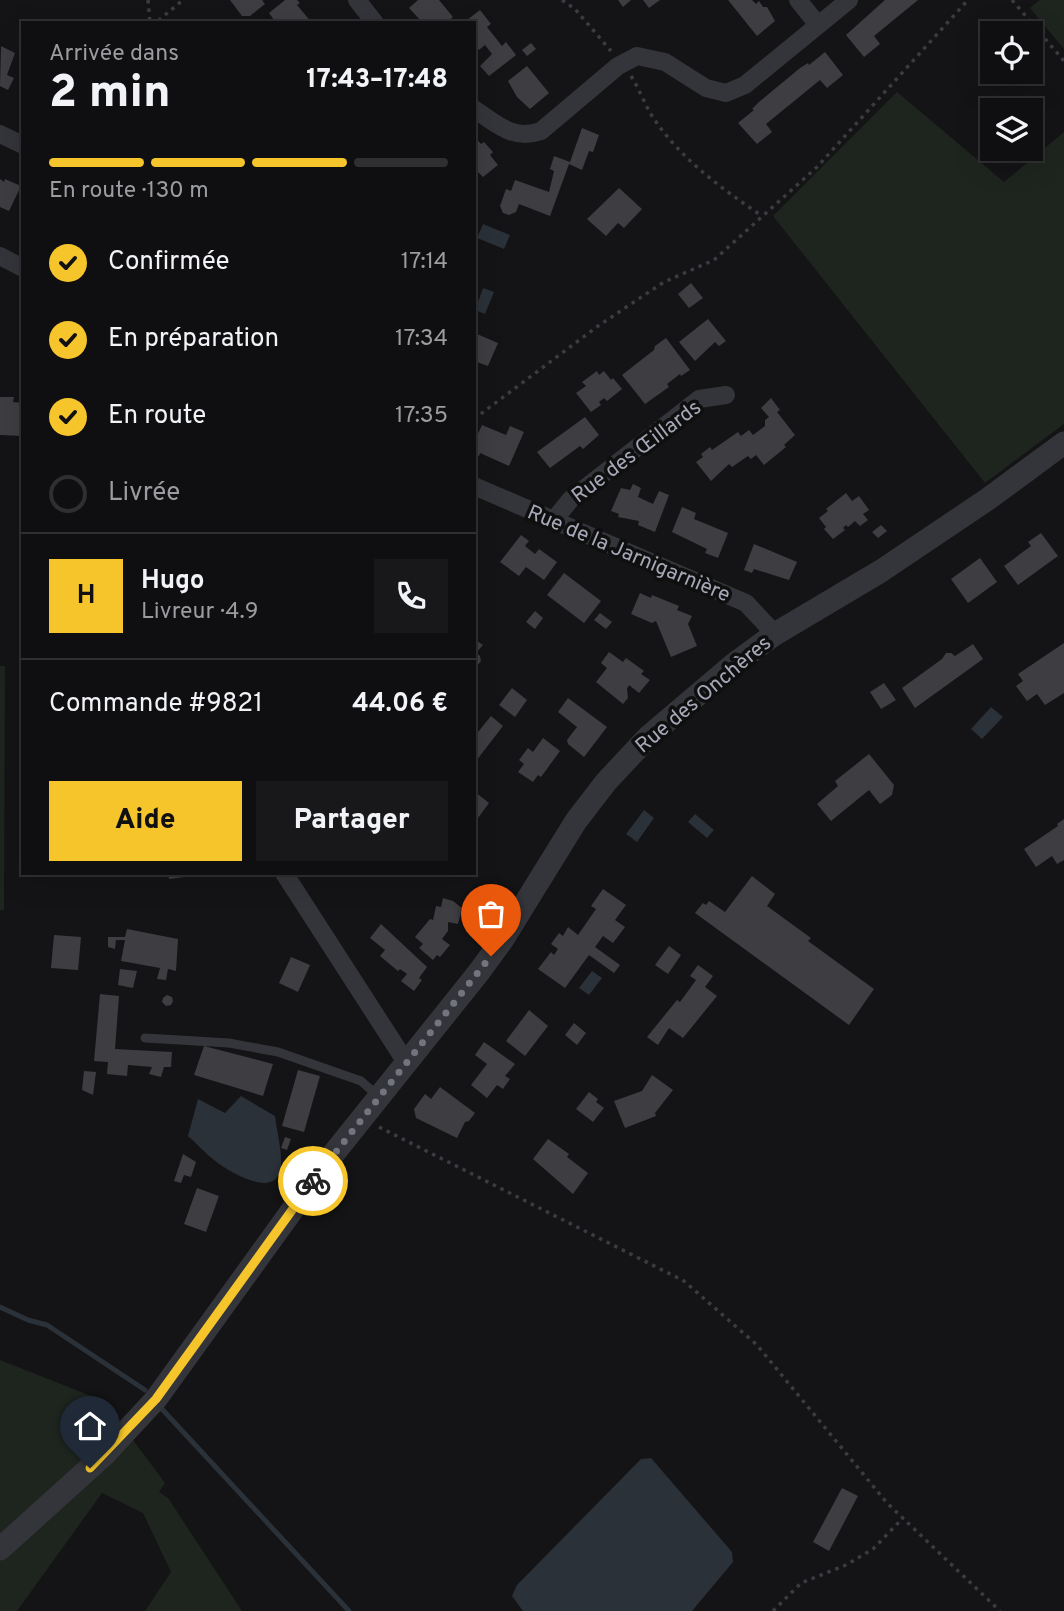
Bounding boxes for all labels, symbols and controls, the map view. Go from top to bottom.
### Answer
map controls [980,21,1043,161]
button: locate [980,21,1043,84]
text: Arrivée dans [49,40,179,69]
text: 17:43–17:48 [306,64,448,97]
text: 2 min [49,65,171,124]
button: layers [980,98,1043,161]
text: En route · 130 m [49,177,209,206]
icon: check [49,244,87,282]
text: Confirmée [108,246,230,279]
text: 17:14 [401,248,448,277]
icon: check [49,321,87,359]
text: En préparation [108,323,279,356]
text: 17:34 [395,325,448,354]
street label: Rue des Œillards [567,395,707,510]
icon: check [49,398,87,436]
text: En route [108,400,206,433]
text: 17:35 [395,402,448,431]
text: Livrée [108,477,180,510]
street label: Rue de la Jarnigarnière [523,499,734,609]
button: phone [374,559,448,633]
text: Hugo [141,565,204,598]
text: H [77,580,95,613]
text: Livreur · 4.9 [141,598,258,627]
street label: Rue des Onchères [630,630,778,760]
text: Commande #9821 [49,688,263,721]
text: 44.06 € [352,688,448,721]
button: Aide [49,781,242,861]
button: Partager [256,781,448,861]
pin [461,884,521,956]
icon: bag [472,895,510,933]
courier [278,1146,348,1216]
icon: bike [294,1162,332,1200]
pin [60,1396,120,1468]
icon: home [71,1407,109,1445]

